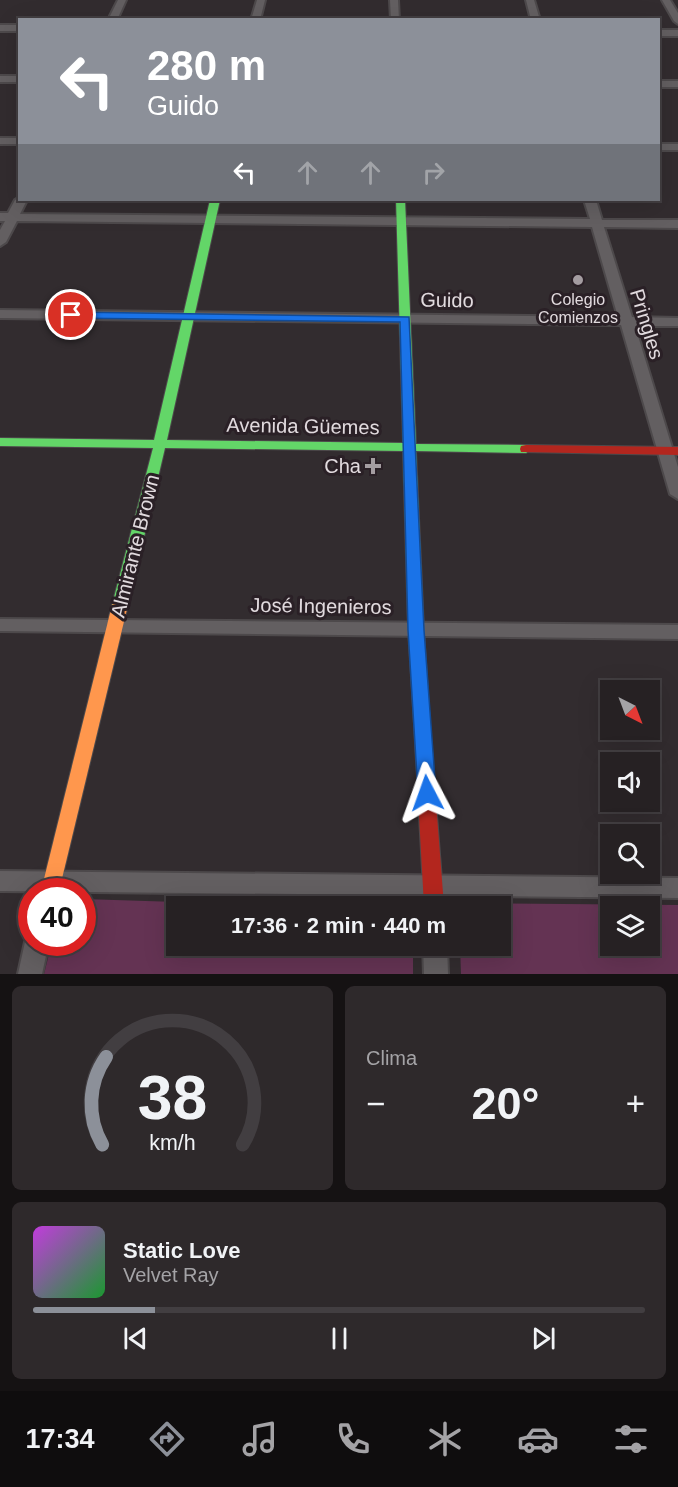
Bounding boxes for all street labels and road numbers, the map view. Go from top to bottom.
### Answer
street label: Pringles [626,286,668,362]
street label: Guido [420,289,474,311]
street label: Avenida Güemes [226,414,380,438]
street label: Almirante Brown [107,472,163,620]
street label: José Ingenieros [250,594,392,618]

